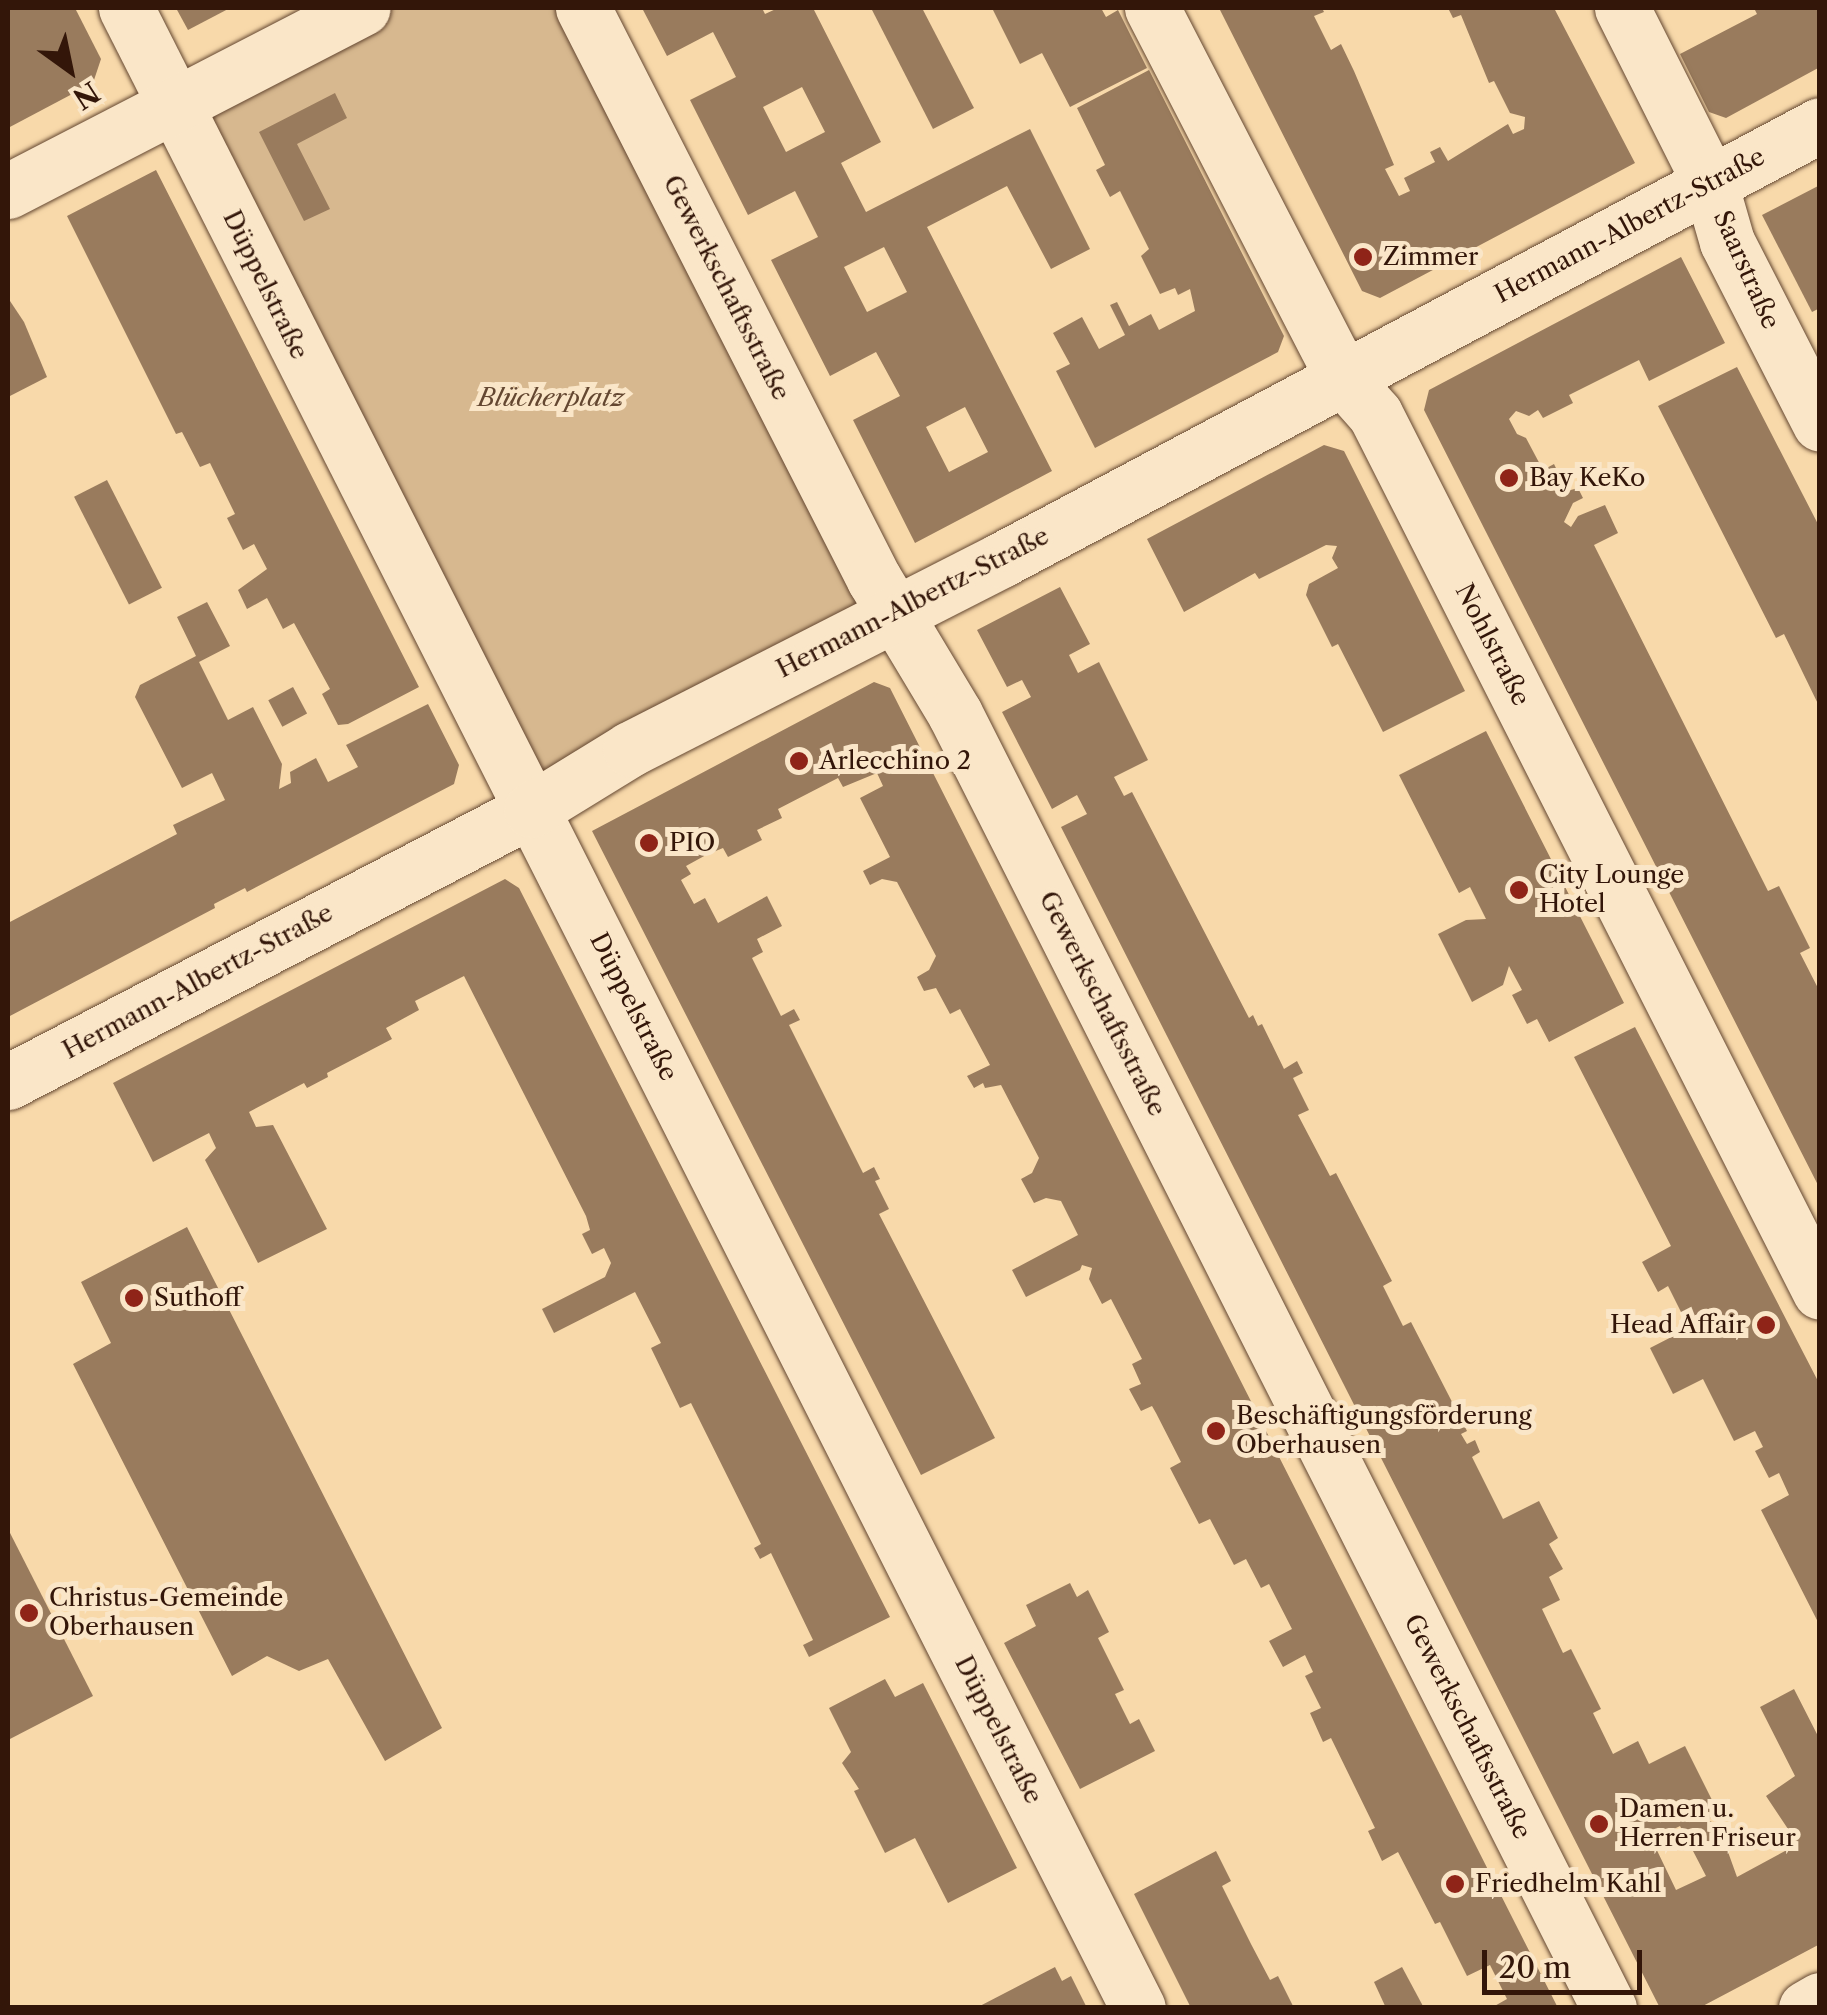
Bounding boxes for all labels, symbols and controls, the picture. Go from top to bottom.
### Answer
north arrow [20,20,120,120]
text: N [67,74,106,116]
street label: Hermann-Albertz-Straße [1490,142,1770,310]
street label: Gewerkschaftsstraße [656,171,796,405]
street label: Düppelstraße [216,206,314,364]
street label: Saarstraße [1707,206,1785,334]
place label: Zimmer [1383,242,1479,272]
marker: Zimmer [1352,246,1374,268]
park label: Blücherplatz [478,383,624,413]
place label: Bay KeKo [1529,463,1646,493]
marker: Bay KeKo [1498,467,1520,489]
street label: Hermann-Albertz-Straße [772,521,1054,685]
street label: Nohlstraße [1448,579,1536,711]
place label: Arlecchino 2 [819,746,971,776]
marker: Arlecchino 2 [788,750,810,772]
place label: PIO [669,828,715,858]
marker: PIO [638,832,660,854]
place label: City Lounge Hotel [1539,861,1685,920]
marker: City Lounge Hotel [1508,879,1530,901]
street label: Gewerkschaftsstraße [1032,887,1172,1121]
street label: Hermann-Albertz-Straße [58,898,338,1066]
street label: Düppelstraße [583,928,683,1086]
place label: Suthoff [154,1283,241,1313]
marker: Suthoff [123,1287,145,1309]
place label: Head Affair [1609,1310,1746,1340]
marker: Head Affair [1755,1314,1777,1336]
place label: Beschäftigungsförderung Oberhausen [1236,1402,1532,1461]
marker: Beschäftigungsförderung Oberhausen [1205,1420,1227,1442]
place label: Christus-Gemeinde Oberhausen [49,1584,283,1643]
marker: Christus-Gemeinde Oberhausen [18,1602,40,1624]
street label: Gewerkschaftsstraße [1397,1610,1537,1844]
street label: Düppelstraße [948,1651,1048,1809]
place label: Damen u. Herren Friseur [1619,1795,1796,1854]
marker: Damen u. Herren Friseur [1588,1813,1610,1835]
place label: Friedhelm Kahl [1475,1869,1661,1899]
marker: Friedhelm Kahl [1444,1873,1466,1895]
scale bar [1487,1930,1647,1992]
text: 20 m [1499,1949,1571,1986]

